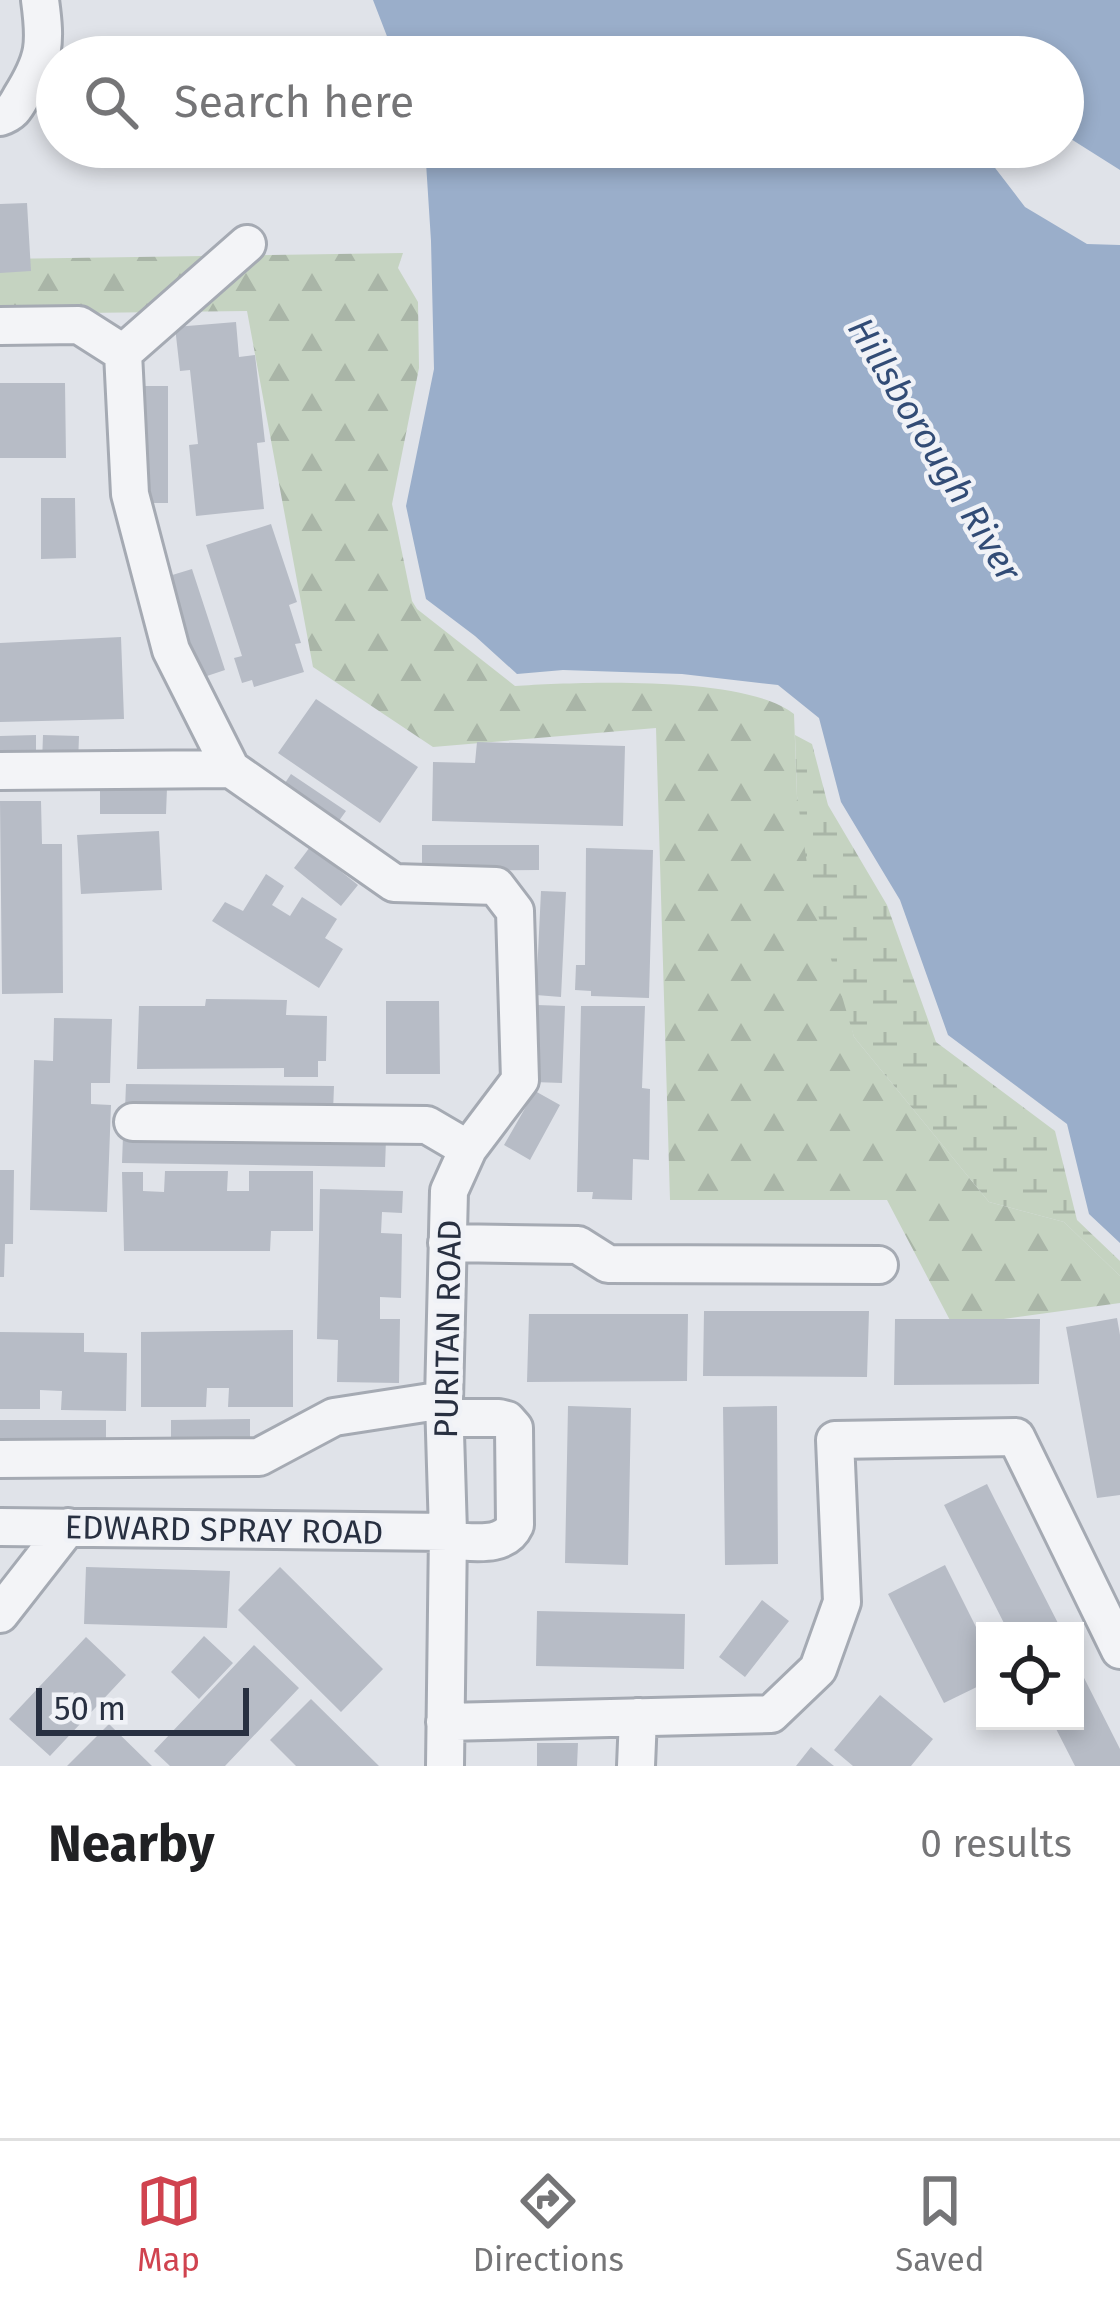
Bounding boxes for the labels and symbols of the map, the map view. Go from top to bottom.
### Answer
water label: Hillsborough River [838,310,1031,590]
street label: PURITAN ROAD [426,1219,470,1439]
street label: EDWARD SPRAY ROAD [64,1507,384,1553]
scale bar [36,1682,249,1735]

